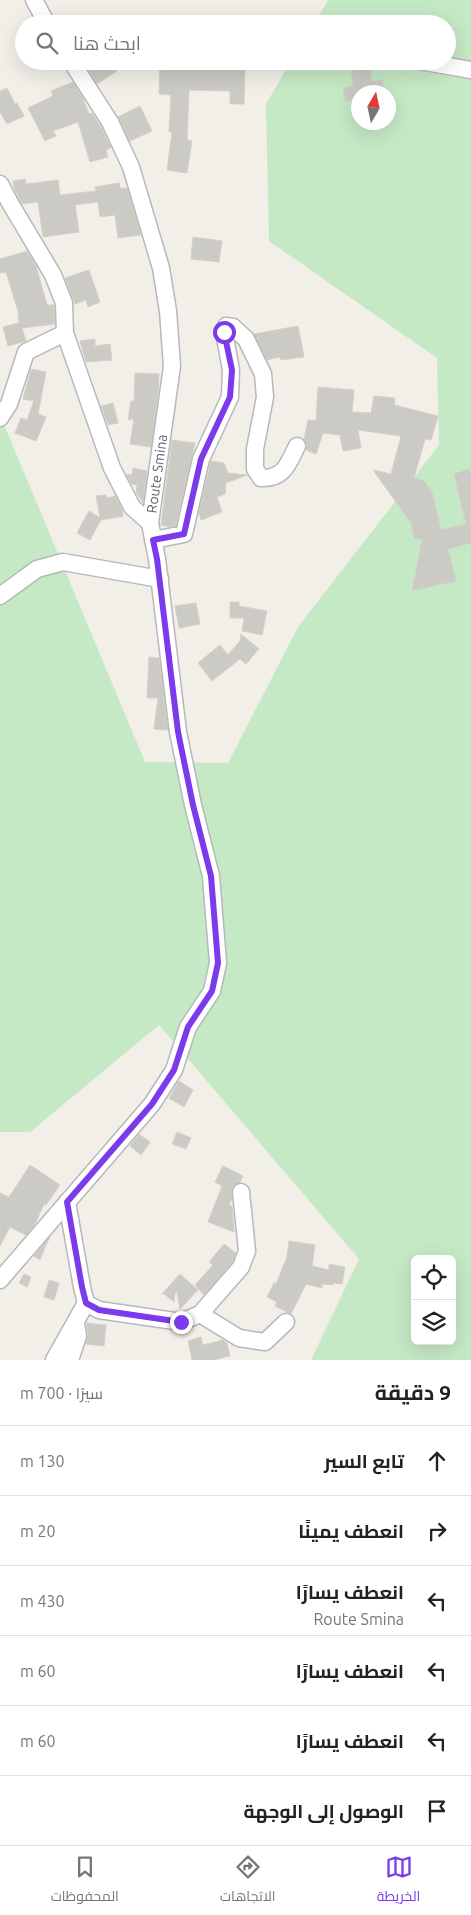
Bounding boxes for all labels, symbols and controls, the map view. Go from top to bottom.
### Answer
search box [15,15,456,70]
icon: search [33,29,61,57]
text: ابحث هنا [73,32,141,54]
north arrow [351,85,396,130]
route start [213,321,236,344]
street label: Route Smina [143,433,170,514]
map controls [411,1255,456,1345]
button: locate [411,1255,456,1300]
button: layers [411,1300,456,1345]
route end [170,1311,193,1334]
text: 9 دقيقة [375,1380,451,1404]
text: سيرًا · 700 m [20,1384,103,1402]
icon: ahead [423,1447,451,1475]
text: تابع السير [324,1450,404,1472]
text: 130 m [20,1452,65,1470]
icon: right [423,1517,451,1545]
text: انعطف يمينًا [298,1520,404,1542]
text: 20 m [20,1522,56,1540]
text: انعطف يسارًا [296,1581,404,1603]
icon: left [423,1587,451,1615]
text: 430 m [20,1592,65,1610]
text: Route Smina [313,1610,404,1628]
icon: left [423,1657,451,1685]
text: انعطف يسارًا [296,1660,404,1682]
text: 60 m [20,1662,56,1680]
icon: left [423,1727,451,1755]
text: انعطف يسارًا [296,1730,404,1752]
text: 60 m [20,1732,56,1750]
icon: arrive [423,1797,451,1825]
text: الوصول إلى الوجهة [244,1800,404,1822]
tab: المحفوظات [51,1853,119,1909]
tab: الاتجاهات [220,1853,275,1909]
tab: الخريطة [377,1853,420,1909]

